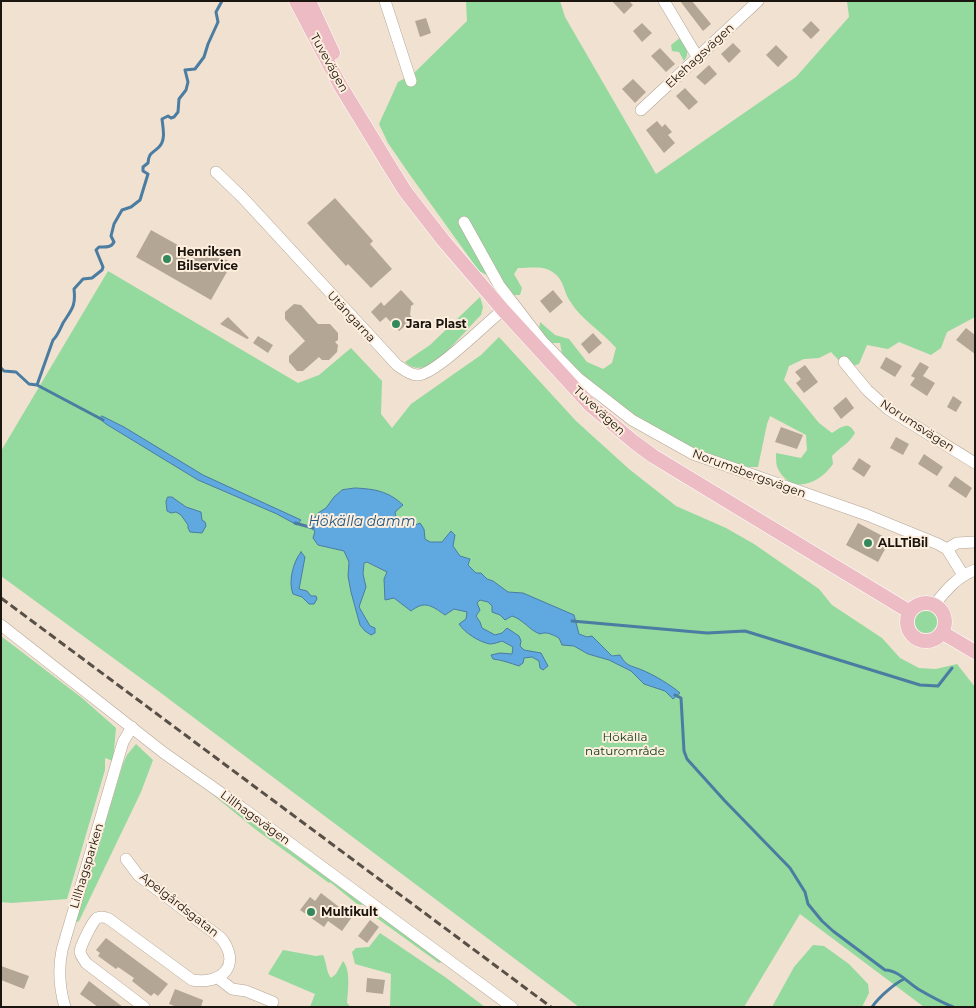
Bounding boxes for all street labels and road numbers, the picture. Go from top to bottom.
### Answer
street label: Ekehagsvägen [663,21,737,91]
street label: Tuvevägen [307,31,351,95]
street label: Utängarna [324,288,378,346]
street label: Tuvevägen [570,384,628,438]
street label: Norumsvägen [877,397,957,455]
street label: Norumsbergsvägen [690,447,808,501]
street label: Lillhagsvägen [217,788,293,848]
street label: Lillhagsparken [67,822,107,910]
street label: Apelgårdsgatan [137,870,221,940]

